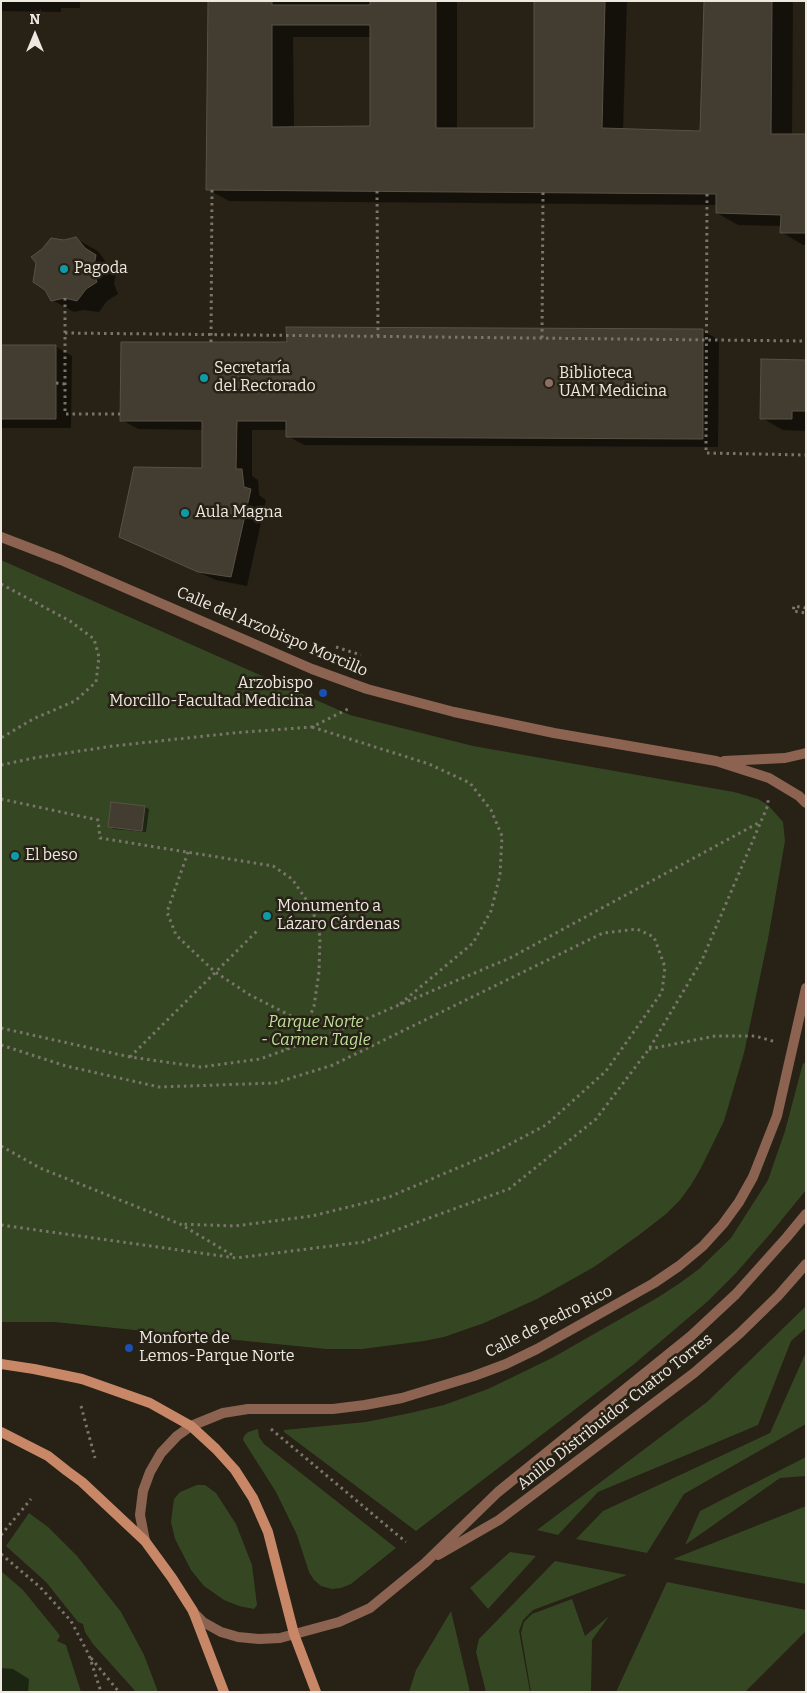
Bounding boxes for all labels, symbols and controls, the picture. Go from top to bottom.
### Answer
north arrow [10,10,60,60]
text: N [30,11,40,28]
place label: Pagoda [74,259,128,279]
marker: Pagoda [58,263,70,275]
place label: Secretaría del Rectorado [214,359,316,397]
place label: Biblioteca UAM Medicina [559,364,667,402]
marker: Secretaría del Rectorado [198,372,210,384]
marker: Biblioteca UAM Medicina [543,377,555,389]
place label: Aula Magna [195,503,282,523]
marker: Aula Magna [179,507,191,519]
street label: Calle del Arzobispo Morcillo [174,583,370,681]
place label: Arzobispo Morcillo-Facultad Medicina [109,674,313,712]
marker: Arzobispo Morcillo-Facultad Medicina [317,687,329,699]
place label: El beso [25,846,78,866]
marker: El beso [9,850,21,862]
place label: Monumento a Lázaro Cárdenas [277,897,400,935]
marker: Monumento a Lázaro Cárdenas [261,910,273,922]
park label: Parque Norte - Carmen Tagle [261,1013,371,1051]
street label: Calle de Pedro Rico [482,1282,616,1362]
place label: Monforte de Lemos-Parque Norte [139,1329,295,1367]
street label: Anillo Distribuidor Cuatro Torres [513,1330,717,1494]
marker: Monforte de Lemos-Parque Norte [123,1342,135,1354]

